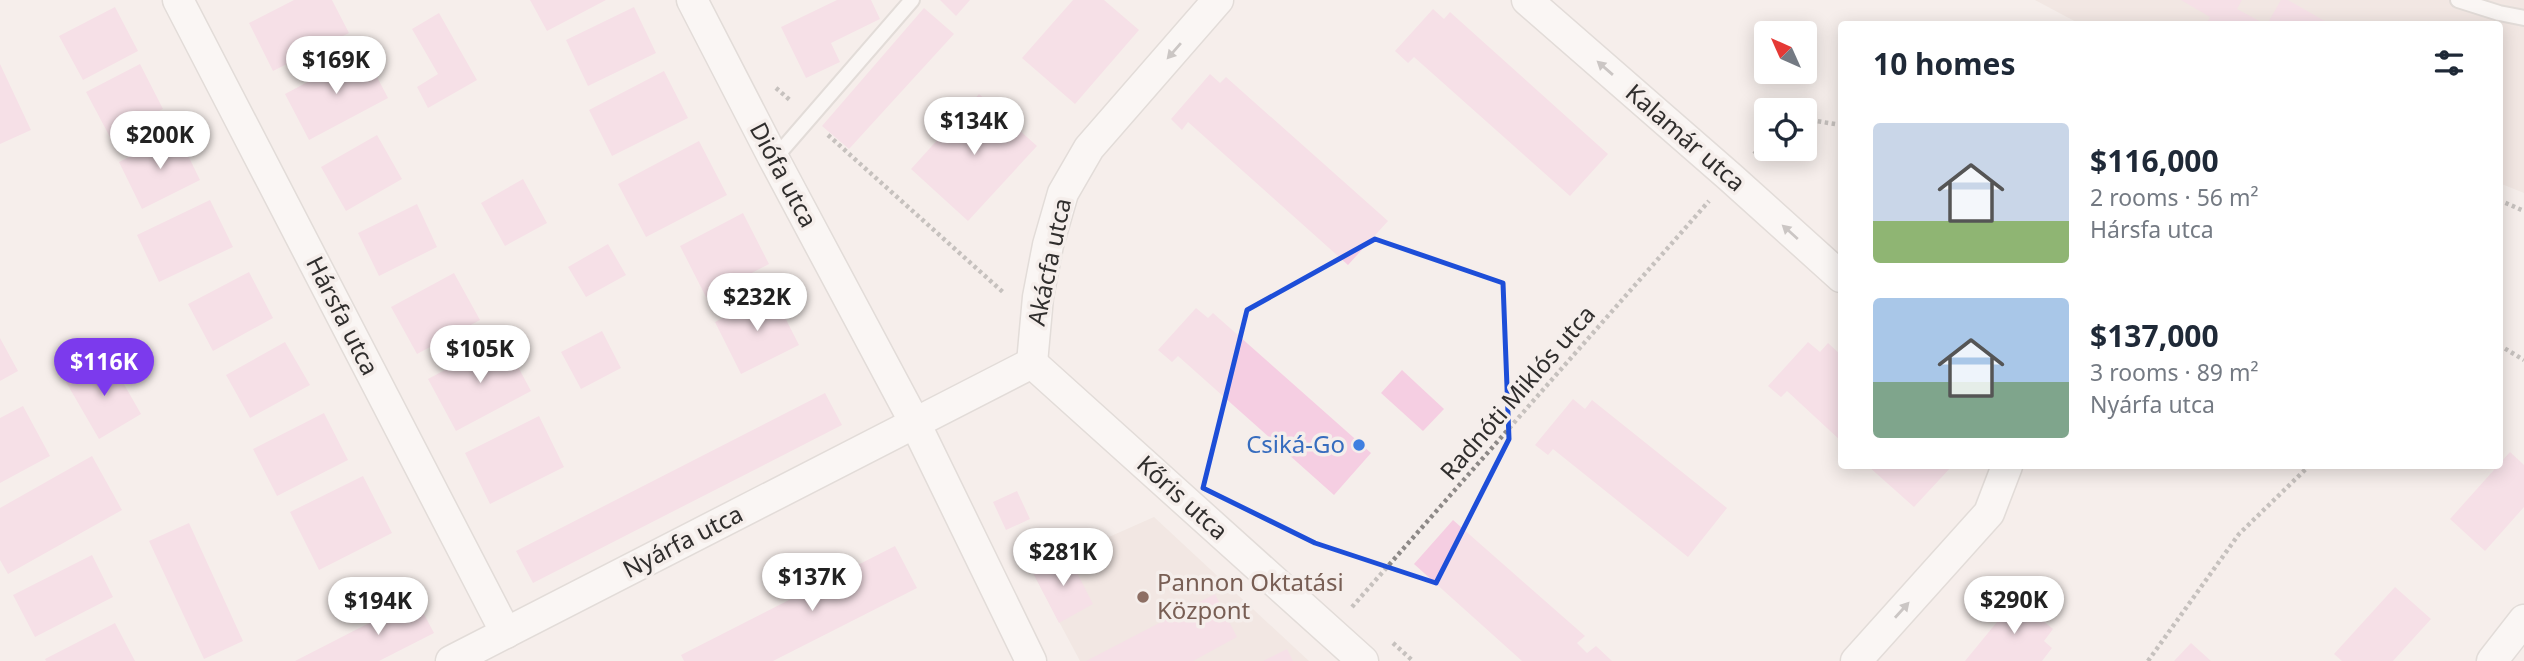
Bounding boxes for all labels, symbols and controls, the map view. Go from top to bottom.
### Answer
north arrow [1754,21,1816,84]
map controls [1754,21,1817,161]
pin: $169K [287,36,385,96]
text: $169K [302,43,370,75]
one-way arrow [1166,43,1182,60]
text: 10 homes [1873,43,2016,84]
icon: filters [2430,44,2468,82]
one-way arrow [1596,60,1614,76]
street label: Kalamár utca [1619,76,1753,198]
pin: $134K [925,97,1023,157]
button: locate [1754,98,1817,161]
text: $134K [940,104,1008,136]
pin: $200K [111,111,209,171]
street label: Diófa utca [743,116,826,233]
text: $200K [126,118,194,150]
text: $116,000 [2090,140,2219,181]
icon: home [1929,151,2013,235]
text: 2 rooms · 56 m² [2090,181,2259,213]
street label: Akácfa utca [1019,195,1078,328]
text: Hársfa utca [2090,213,2214,245]
one-way arrow [1782,224,1799,240]
street label: Hársfa utca [299,250,387,380]
pin: $232K [708,274,806,333]
text: $232K [723,280,791,312]
street label: Radnóti Miklós utca [1432,298,1602,486]
text: $137,000 [2090,315,2219,356]
pin: $105K [431,326,529,385]
icon: home [1929,326,2013,410]
text: $105K [446,332,514,364]
pin: $116K [55,338,153,398]
text: $116K [70,345,138,377]
text: 3 rooms · 89 m² [2090,356,2259,388]
text: Nyárfa utca [2090,388,2215,420]
place label: Csiká-Go [1246,427,1345,460]
marker: Csiká-Go [1351,437,1367,453]
street label: Kőris utca [1130,447,1236,547]
street label: Nyárfa utca [617,496,748,585]
pin: $281K [1014,528,1112,588]
text: $281K [1029,535,1097,567]
pin: $137K [763,554,861,613]
text: $137K [778,560,846,592]
place label: Pannon Oktatási Központ [1157,565,1344,626]
pin: $290K [1965,576,2063,636]
pin: $194K [329,578,427,637]
text: $290K [1980,583,2048,615]
text: $194K [344,584,412,616]
marker: Pannon Oktatási Központ [1135,589,1151,605]
one-way arrow [1894,601,1910,619]

